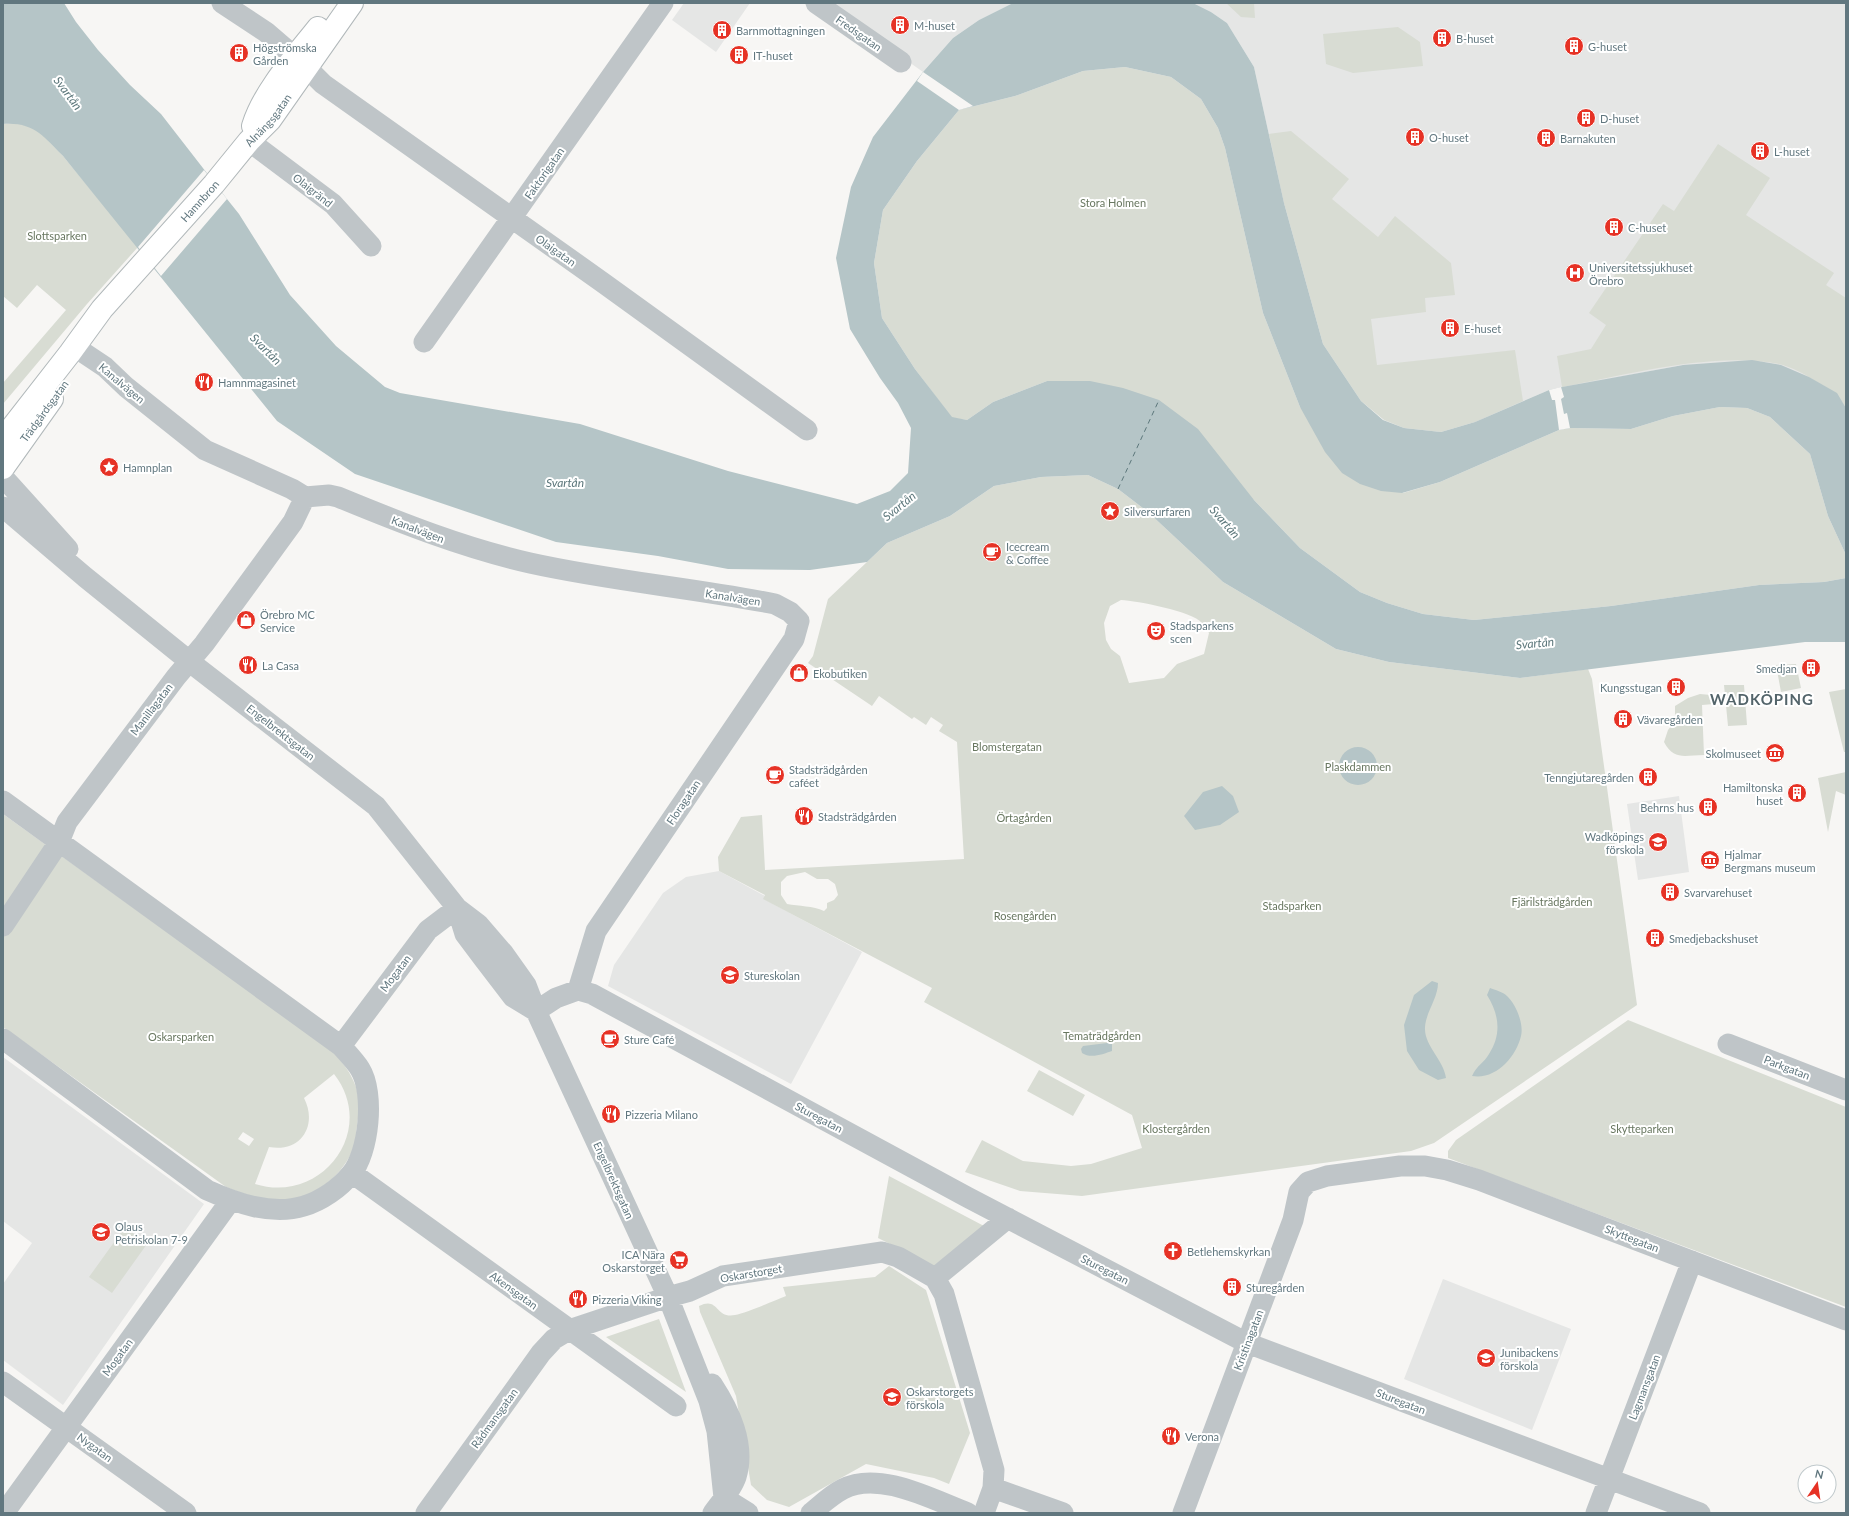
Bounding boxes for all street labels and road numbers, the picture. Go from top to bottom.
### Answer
street label: Fredsgatan [834,13,884,53]
street label: Alnängsgatan [241,91,293,148]
street label: Faktorigatan [521,145,567,201]
street label: Olaigränd [291,170,335,210]
street label: Hamnbron [177,177,221,224]
street label: Olaigatan [533,231,579,269]
street label: Kanalvägen [97,360,147,406]
street label: Trädgårdsgatan [17,377,71,445]
street label: Kanalvägen [390,513,446,545]
street label: Kanalvägen [705,586,761,608]
street label: Manillagatan [127,680,175,738]
street label: Engelbrektsgatan [244,701,318,763]
street label: Floragatan [663,777,703,827]
street label: Mogatan [377,952,413,994]
street label: Parkgatan [1762,1052,1812,1082]
street label: Sturegatan [793,1099,845,1135]
street label: Engelbrektsgatan [591,1139,637,1221]
street label: Skyttegatan [1603,1222,1661,1254]
street label: Sturegatan [1079,1251,1131,1287]
street label: Oskarstorget [719,1261,783,1285]
street label: Akensgatan [488,1268,540,1312]
street label: Kristinagatan [1231,1308,1265,1372]
street label: Mogatan [99,1336,135,1378]
street label: Lagmansgatan [1626,1353,1662,1421]
street label: Rådmansgatan [468,1386,520,1450]
street label: Sturegatan [1374,1386,1428,1416]
street label: Nygatan [75,1430,115,1464]

